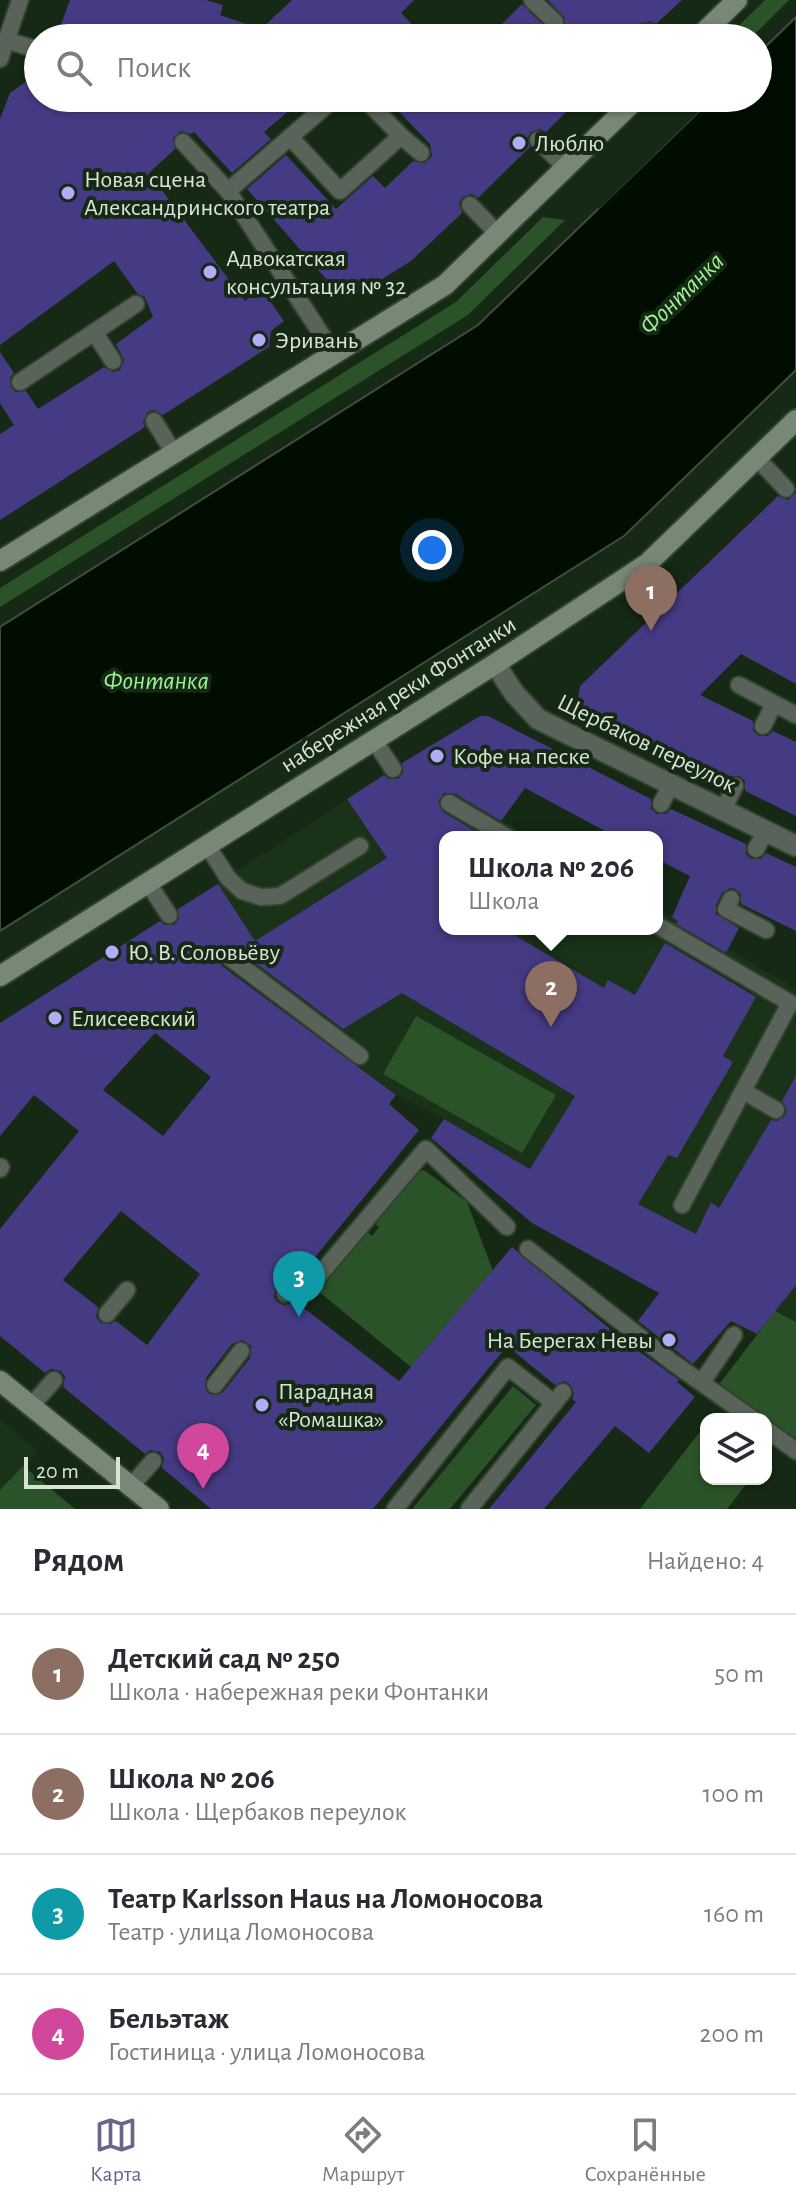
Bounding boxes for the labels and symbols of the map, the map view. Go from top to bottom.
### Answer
place label: Люблю [535,132,604,156]
marker: Люблю [510,134,528,152]
place label: Новая сцена Александринского театра [84,168,330,220]
marker: Новая сцена Александринского театра [59,184,77,202]
place label: Адвокатская консультация № 32 [226,247,406,299]
water label: Фонтанка [635,248,729,340]
marker: Адвокатская консультация № 32 [201,263,219,281]
place label: Эривань [275,329,358,353]
marker: Эривань [250,331,268,349]
your location [412,530,452,570]
pin: 1 [625,565,677,631]
street label: набережная реки Фонтанки [277,613,520,777]
water label: Фонтанка [103,668,209,694]
street label: Щербаков переулок [553,690,740,798]
place label: Кофе на песке [453,745,590,769]
marker: Кофе на песке [428,747,446,765]
place label: Ю. В. Соловьёву [128,941,281,965]
marker: Ю. В. Соловьёву [103,943,121,961]
pin: 2 [525,961,577,1027]
place label: Елисеевский [71,1007,196,1031]
marker: Елисеевский [46,1009,64,1027]
pin: 3 [273,1251,325,1317]
place label: На Берегах Невы [486,1329,653,1353]
marker: На Берегах Невы [660,1331,678,1349]
place label: Парадная «Ромашка» [278,1380,384,1432]
marker: Парадная «Ромашка» [253,1396,271,1414]
pin: 4 [177,1423,229,1489]
scale bar [24,1453,120,1489]

